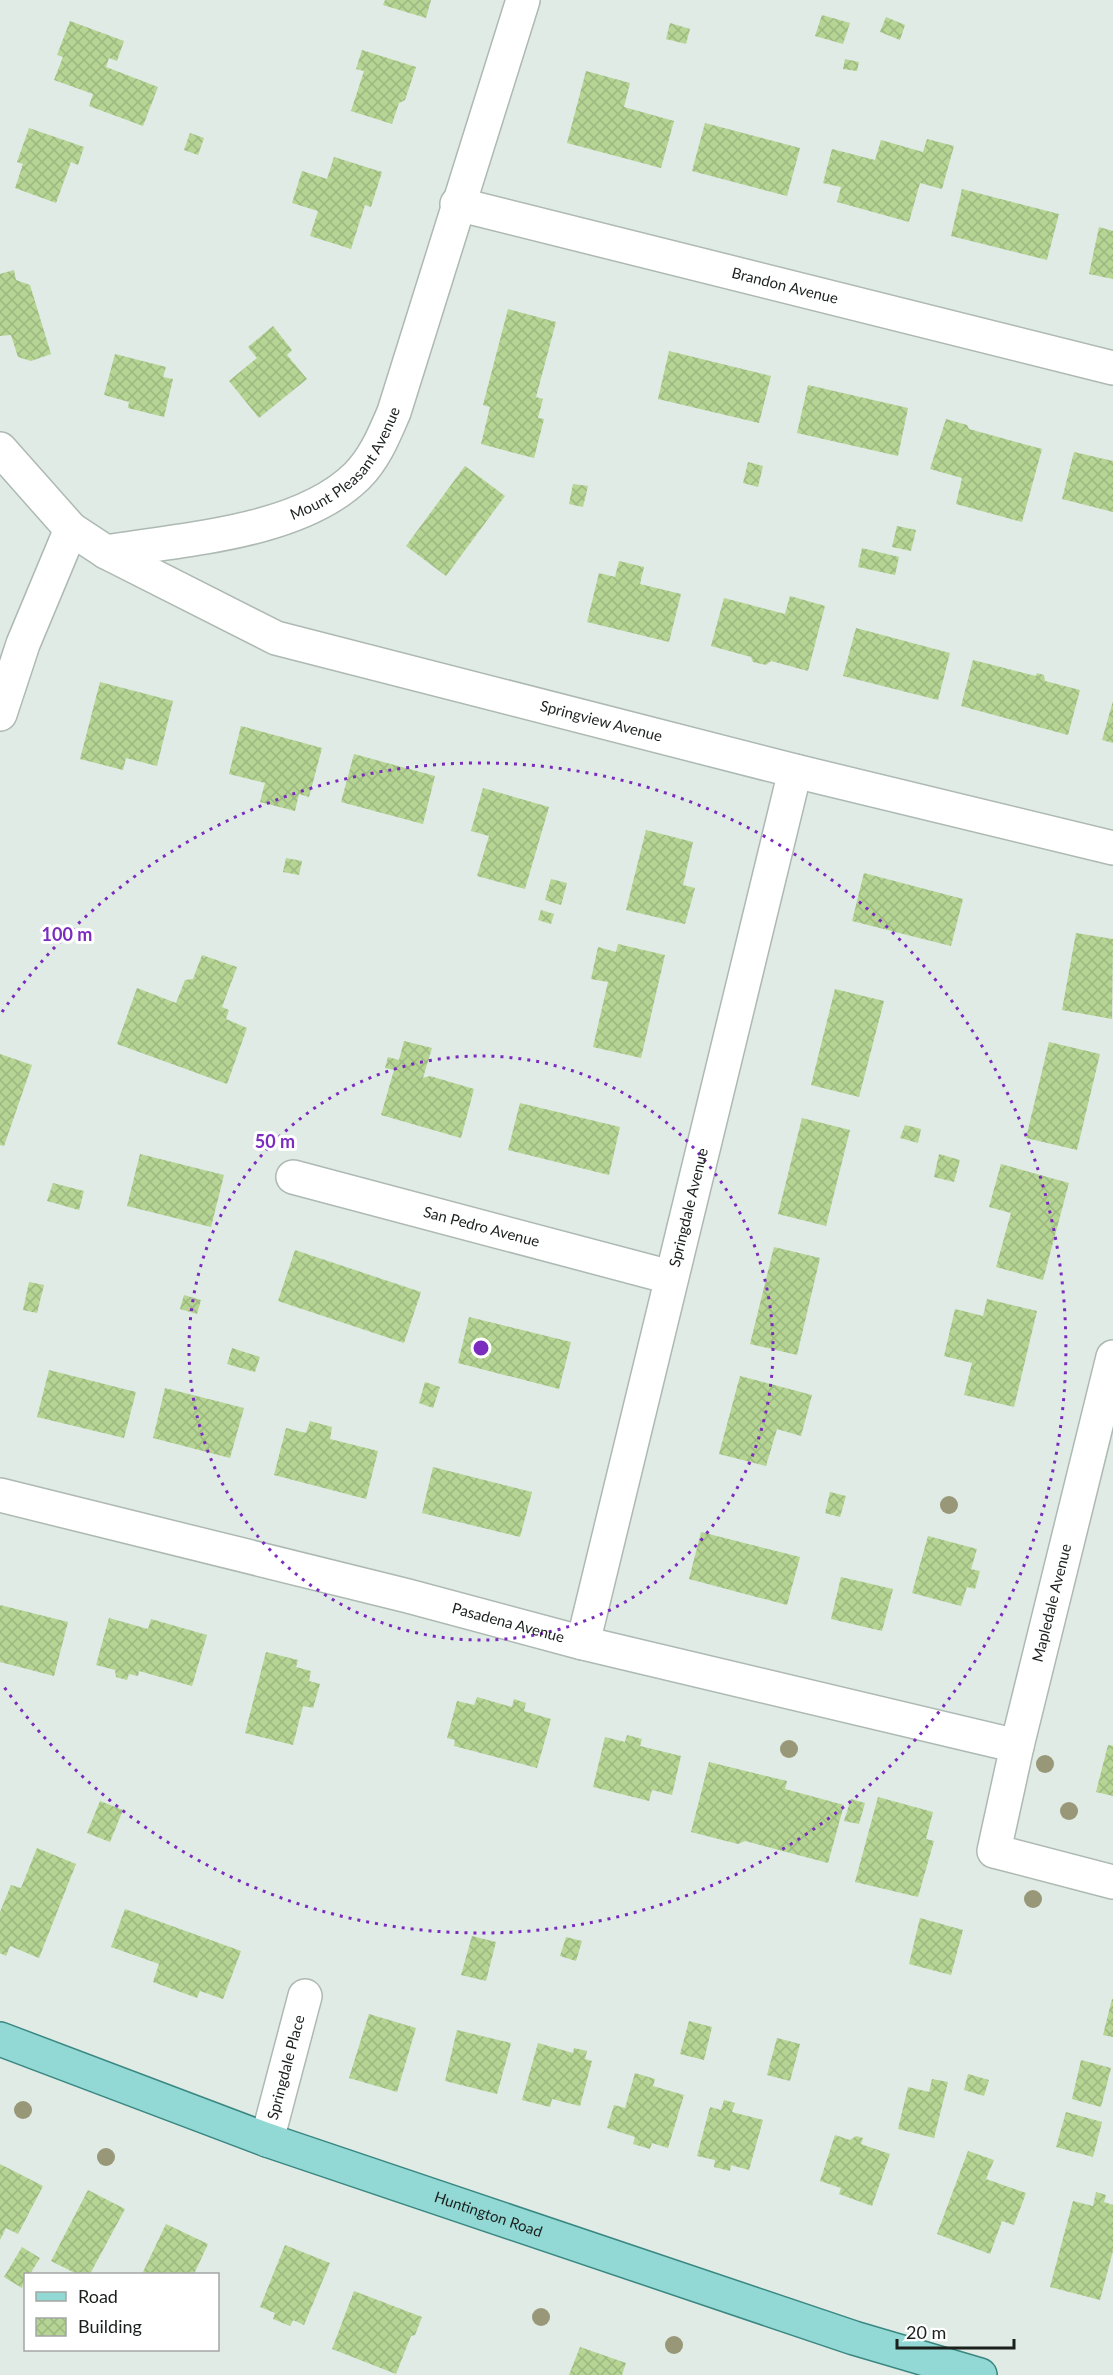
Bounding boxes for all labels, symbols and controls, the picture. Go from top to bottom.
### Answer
street label: Brandon Avenue [730,263,840,307]
street label: Mount Pleasant Avenue [287,405,403,523]
street label: Springview Avenue [538,696,664,745]
text: 100 m [42,923,92,945]
text: 50 m [255,1130,295,1152]
street label: Springdale Avenue [665,1146,711,1269]
street label: San Pedro Avenue [422,1202,542,1250]
centre of rings [471,1338,491,1358]
street label: Mapledale Avenue [1028,1542,1074,1664]
street label: Pasadena Avenue [450,1598,567,1646]
street label: Springdale Place [263,2013,308,2122]
street label: Huntington Road [432,2187,545,2240]
legend [24,2273,219,2351]
text: Road [78,2285,118,2307]
scale bar [897,2312,1014,2350]
text: Building [78,2315,142,2337]
text: 20 m [906,2321,946,2343]

